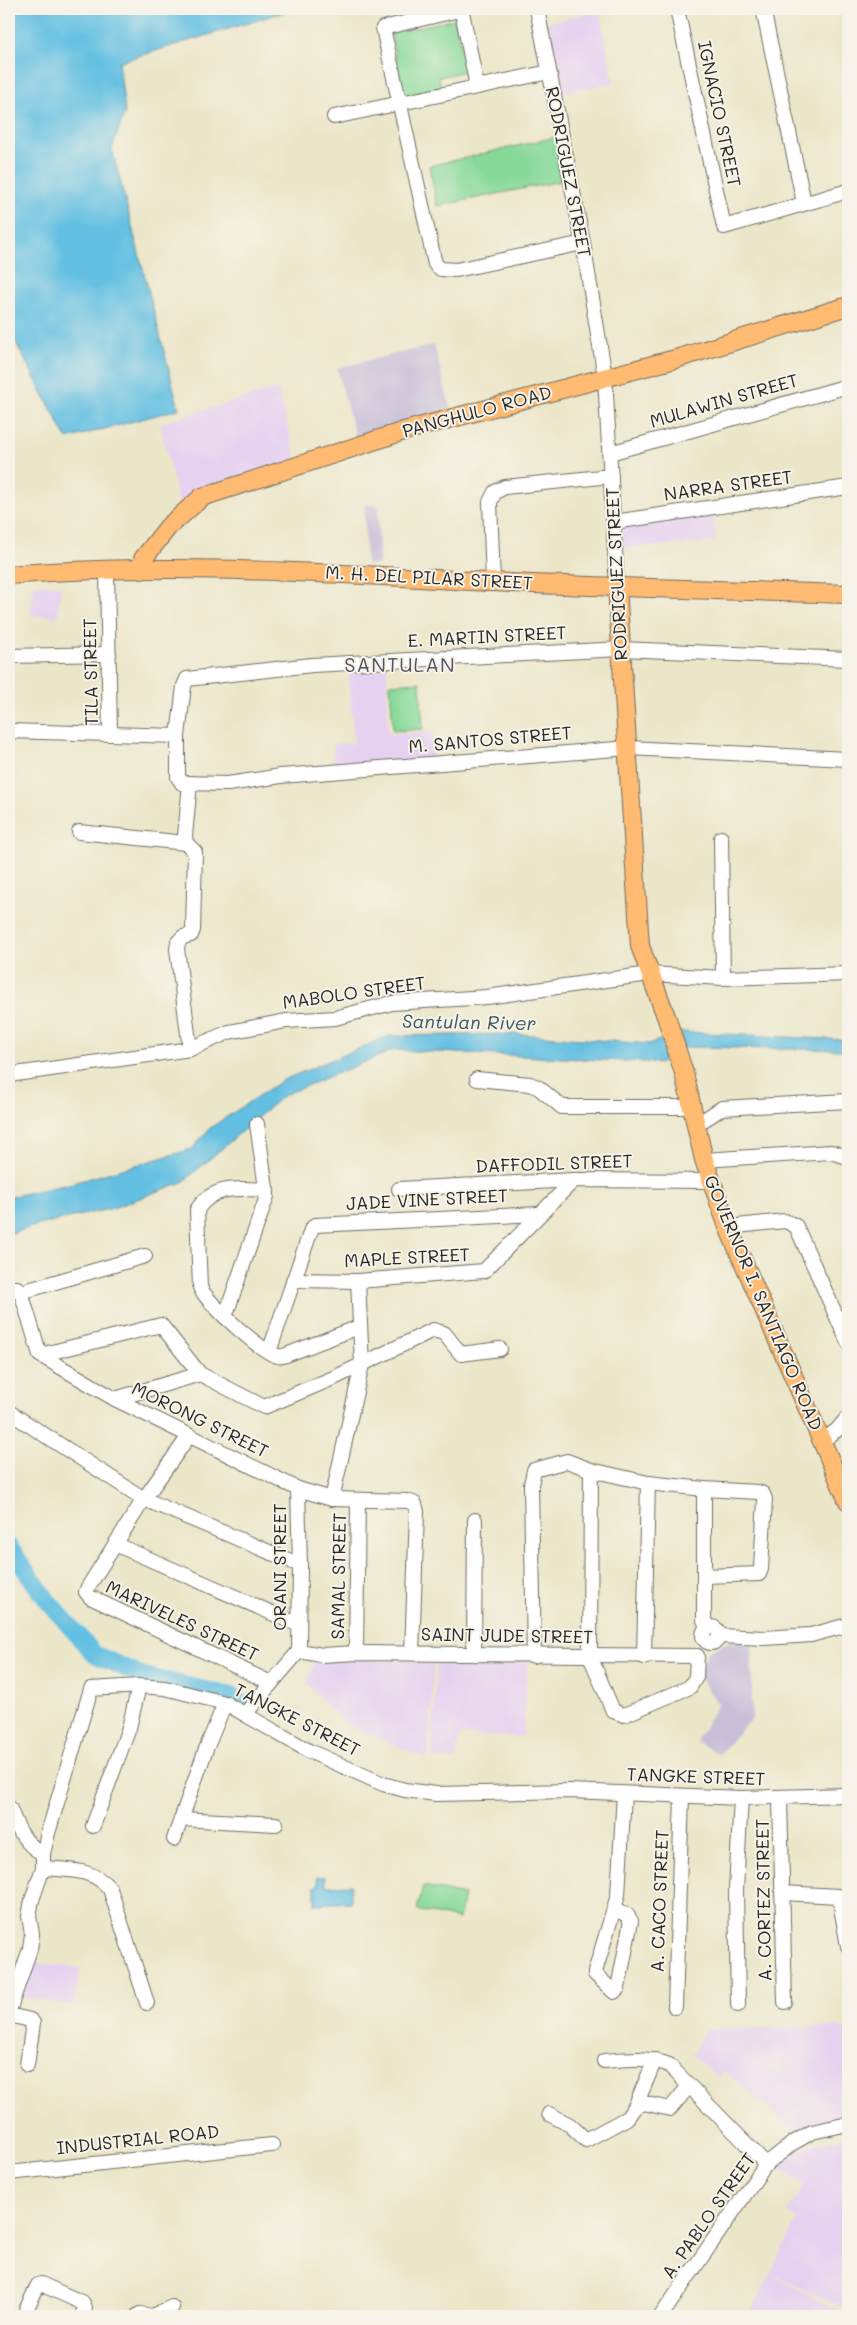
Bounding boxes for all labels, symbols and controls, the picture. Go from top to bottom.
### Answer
street label: IGNACIO STREET [693,38,747,189]
street label: RODRIGUEZ STREET [541,84,597,259]
street label: MULAWIN STREET [647,367,801,433]
street label: PANGHULO ROAD [399,380,554,442]
street label: NARRA STREET [662,464,794,506]
street label: RODRIGUEZ STREET [599,487,633,661]
street label: M. H. DEL PILAR STREET [325,560,533,594]
street label: TILA STREET [77,618,103,726]
street label: E. MARTIN STREET [407,620,567,652]
district label: SANTULAN [344,651,456,677]
street label: M. SANTOS STREET [407,720,573,758]
street label: MABOLO STREET [281,970,427,1014]
water label: Santulan River [402,1008,536,1035]
street label: DAFFODIL STREET [475,1148,633,1178]
street label: GOVERNOR I. SANTIAGO ROAD [699,1171,829,1434]
street label: JADE VINE STREET [345,1183,508,1215]
street label: MAPLE STREET [344,1242,470,1272]
street label: MORONG STREET [128,1376,273,1463]
street label: ORANI STREET [267,1503,291,1631]
street label: SAMAL STREET [325,1512,351,1640]
street label: MARIVELES STREET [102,1574,263,1666]
street label: SAINT JUDE STREET [421,1621,593,1649]
street label: TANGKE STREET [230,1677,365,1761]
street label: TANGKE STREET [626,1762,766,1790]
street label: A. CORTEZ STREET [750,1818,776,1982]
street label: A. CACO STREET [645,1829,673,1973]
street label: INDUSTRIAL ROAD [55,2119,220,2159]
street label: A. PABLO STREET [656,2148,761,2283]

